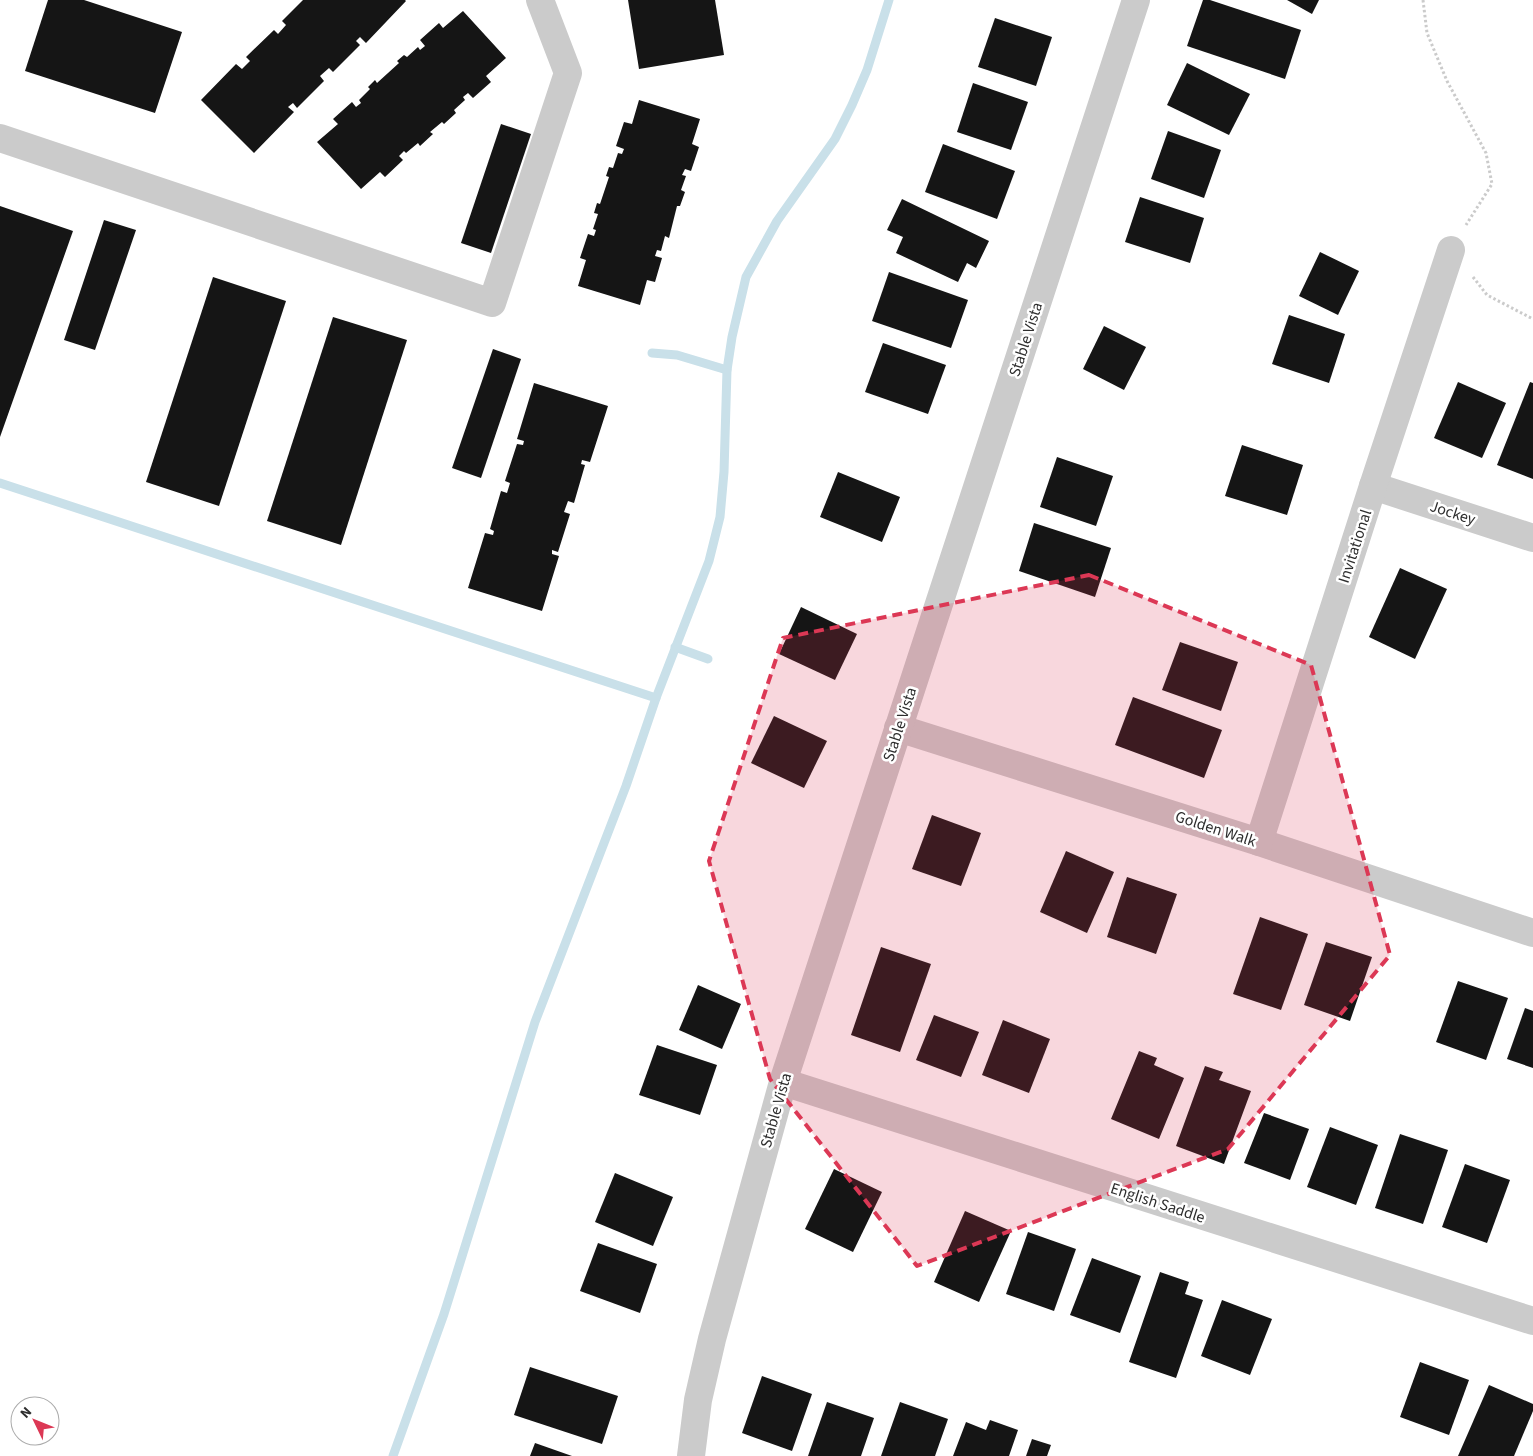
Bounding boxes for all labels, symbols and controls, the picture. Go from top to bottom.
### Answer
street label: Stable Vista [1004,299,1048,379]
street label: Jockey [1427,495,1479,531]
street label: Invitational [1333,507,1377,586]
street label: Stable Vista [878,684,922,764]
street label: Golden Walk [1172,806,1259,852]
street label: Stable Vista [755,1070,797,1150]
street label: English Saddle [1108,1177,1208,1229]
north arrow [10,1396,60,1446]
text: N [16,1403,37,1423]

